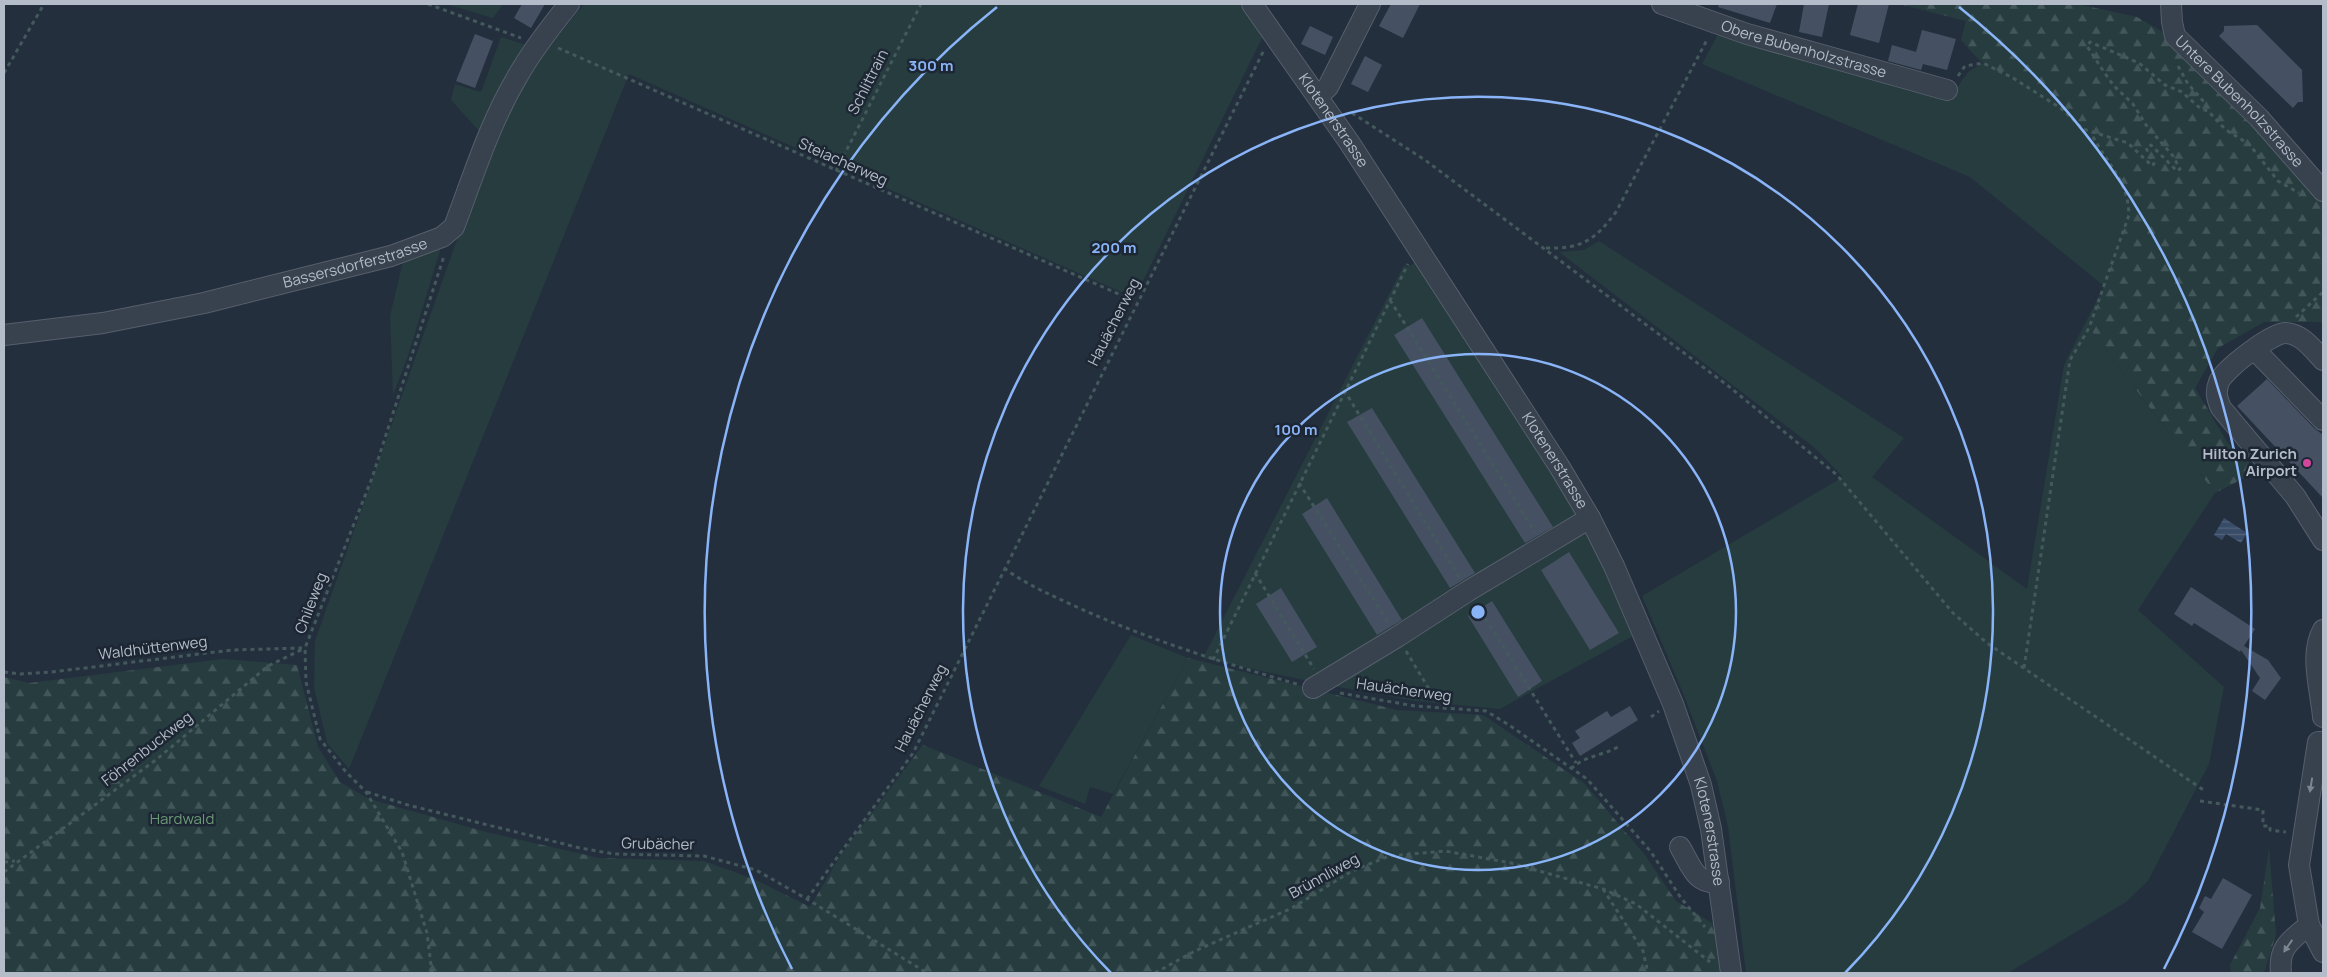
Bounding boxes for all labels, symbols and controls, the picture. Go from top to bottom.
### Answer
street label: Obere Bubenholzstrasse [1718,15,1889,83]
street label: Untere Bubenholzstrasse [2170,30,2309,172]
street label: Schlittrain [842,46,893,118]
text: 300 m [909,55,953,76]
street label: Klotenerstrasse [1294,69,1374,171]
street label: Steiacherweg [795,132,891,191]
street label: Bassersdorferstrasse [281,232,430,293]
text: 200 m [1091,237,1137,258]
street label: Hauächerweg [1082,274,1145,369]
street label: Klotenerstrasse [1517,408,1593,513]
text: 100 m [1275,419,1317,440]
place label: Hilton Zurich Airport [2202,443,2297,481]
marker: Hilton Zurich Airport [2301,457,2313,469]
street label: Chileweg [289,569,332,636]
centre of rings [1469,603,1487,621]
street label: Waldhüttenweg [97,630,208,665]
street label: Hauächerweg [889,660,952,755]
street label: Hauächerweg [1355,672,1453,707]
street label: Föhrenbuckweg [97,706,197,791]
street label: Klotenerstrasse [1689,774,1730,887]
one-way arrow [2307,777,2315,793]
park label: Hardwald [150,808,214,829]
street label: Grubächer [621,832,696,855]
street label: Brünnliweg [1285,848,1363,903]
one-way arrow [2283,939,2293,953]

